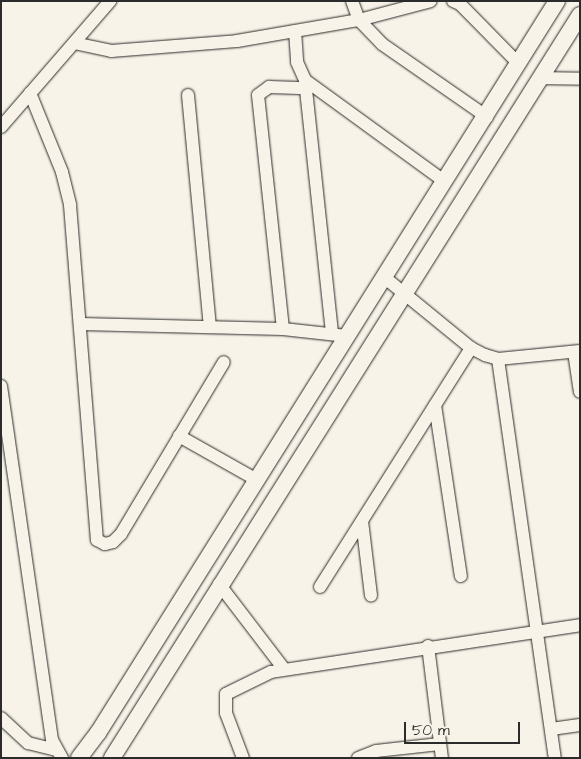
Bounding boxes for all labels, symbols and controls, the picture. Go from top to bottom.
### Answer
scale bar [406,712,522,744]
text: 50 m [412,720,450,741]

